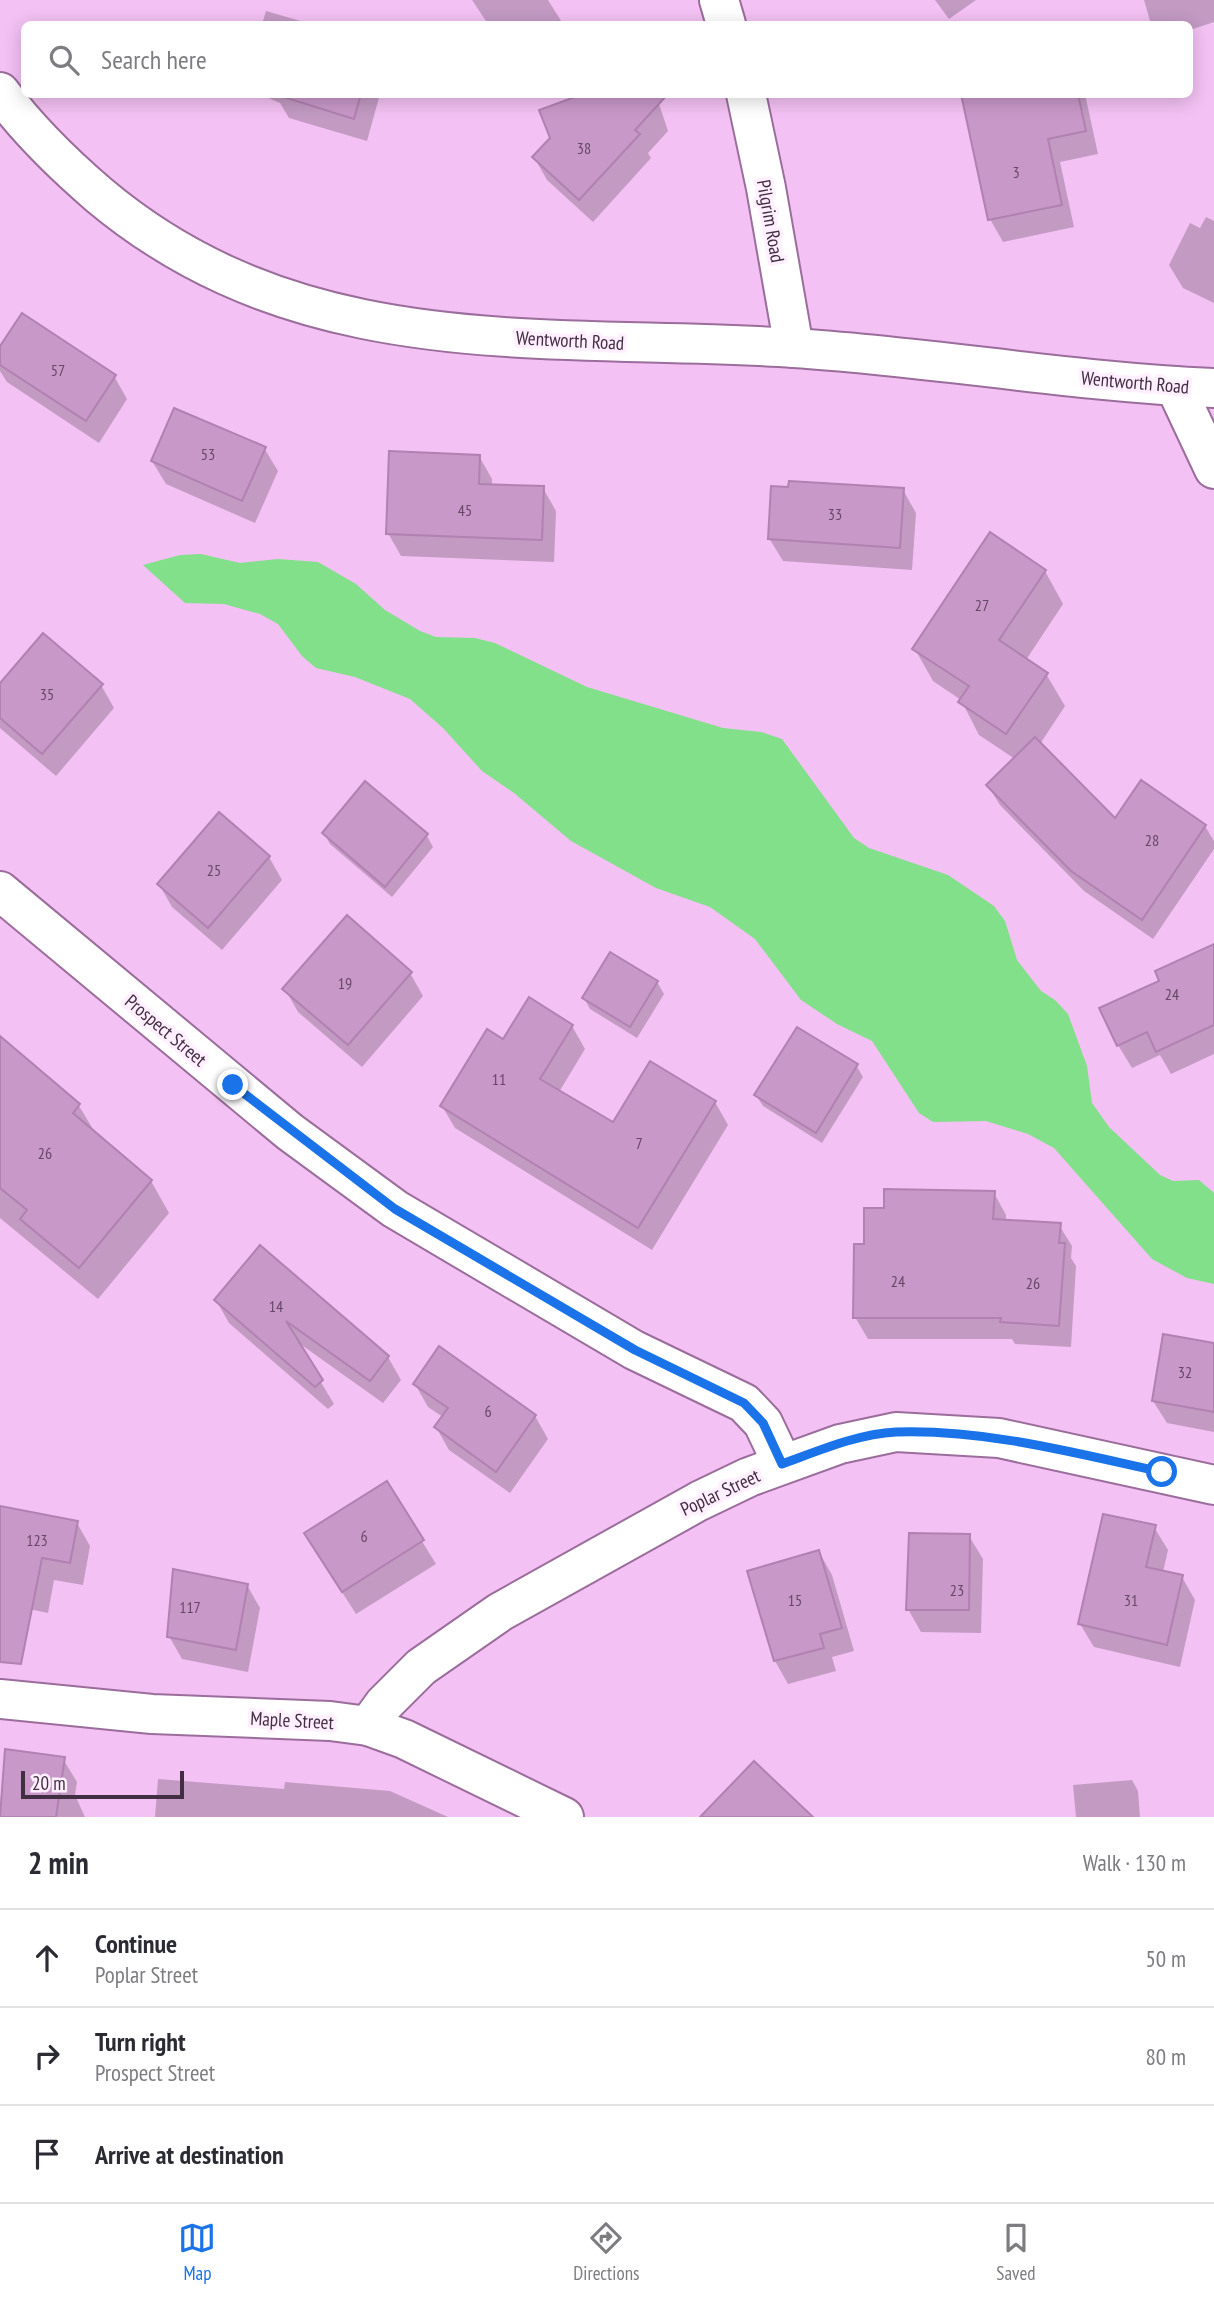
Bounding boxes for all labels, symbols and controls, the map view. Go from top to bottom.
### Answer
search box [21,21,1193,98]
icon: search [45,41,83,79]
text: Search here [101,43,207,76]
house number: 38 [577,138,591,158]
house number: 3 [1012,162,1020,182]
street label: Pilgrim Road [752,178,790,264]
street label: Wentworth Road [515,325,625,355]
house number: 57 [51,360,65,380]
street label: Wentworth Road [1080,365,1190,399]
house number: 53 [201,444,215,464]
house number: 45 [458,500,472,520]
house number: 33 [828,504,842,524]
house number: 27 [975,595,989,615]
house number: 35 [40,684,54,704]
house number: 28 [1145,830,1159,850]
house number: 25 [207,860,221,880]
house number: 19 [338,973,352,993]
house number: 24 [1165,984,1179,1004]
street label: Prospect Street [120,989,212,1072]
route end [217,1069,248,1100]
house number: 11 [492,1069,506,1089]
house number: 7 [635,1133,643,1153]
house number: 26 [38,1143,52,1163]
house number: 24 [891,1271,905,1291]
house number: 26 [1026,1273,1040,1293]
house number: 14 [269,1296,283,1316]
house number: 32 [1178,1362,1192,1382]
house number: 6 [484,1401,492,1421]
route start [1146,1456,1177,1487]
street label: Poplar Street [676,1463,764,1521]
house number: 6 [360,1526,368,1546]
house number: 123 [26,1530,48,1550]
house number: 23 [950,1580,964,1600]
house number: 15 [788,1590,802,1610]
house number: 31 [1124,1590,1138,1610]
house number: 117 [179,1597,201,1617]
street label: Maple Street [250,1706,335,1734]
scale bar [21,1768,184,1800]
text: 20 m [32,1771,66,1795]
text: 2 min [28,1843,89,1882]
text: Walk · 130 m [1083,1848,1186,1877]
text: Continue [95,1927,177,1960]
icon: ahead [28,1939,66,1977]
text: 50 m [1145,1944,1186,1973]
text: Poplar Street [95,1960,198,1989]
text: Turn right [95,2025,186,2058]
icon: right [28,2037,66,2075]
text: 80 m [1145,2042,1186,2071]
text: Prospect Street [95,2058,215,2087]
icon: arrive [28,2135,66,2173]
text: Arrive at destination [95,2138,284,2171]
tab: Map [178,2219,216,2285]
tab: Directions [573,2219,639,2285]
tab: Saved [996,2219,1036,2285]

